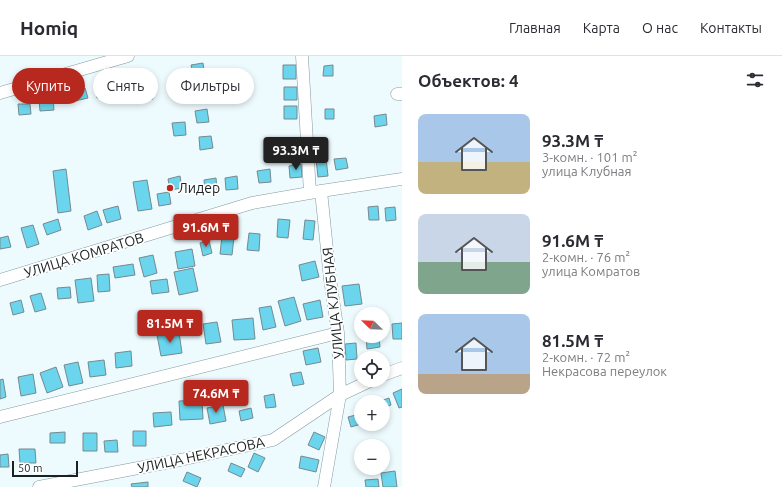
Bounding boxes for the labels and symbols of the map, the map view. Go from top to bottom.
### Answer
pin: 93.3M ₸ [259,137,333,171]
place label: Лидер [178,180,220,196]
marker: Лидер [165,183,175,193]
pin: 91.6M ₸ [169,214,243,248]
street label: УЛИЦА КОМРАТОВ [22,229,146,281]
street label: УЛИЦА КЛУБНАЯ [319,246,347,360]
north arrow [354,307,390,343]
pin: 81.5M ₸ [133,310,207,344]
pin: 74.6M ₸ [179,380,253,414]
street label: УЛИЦА НЕКРАСОВА [136,434,266,476]
scale bar [12,459,78,478]

